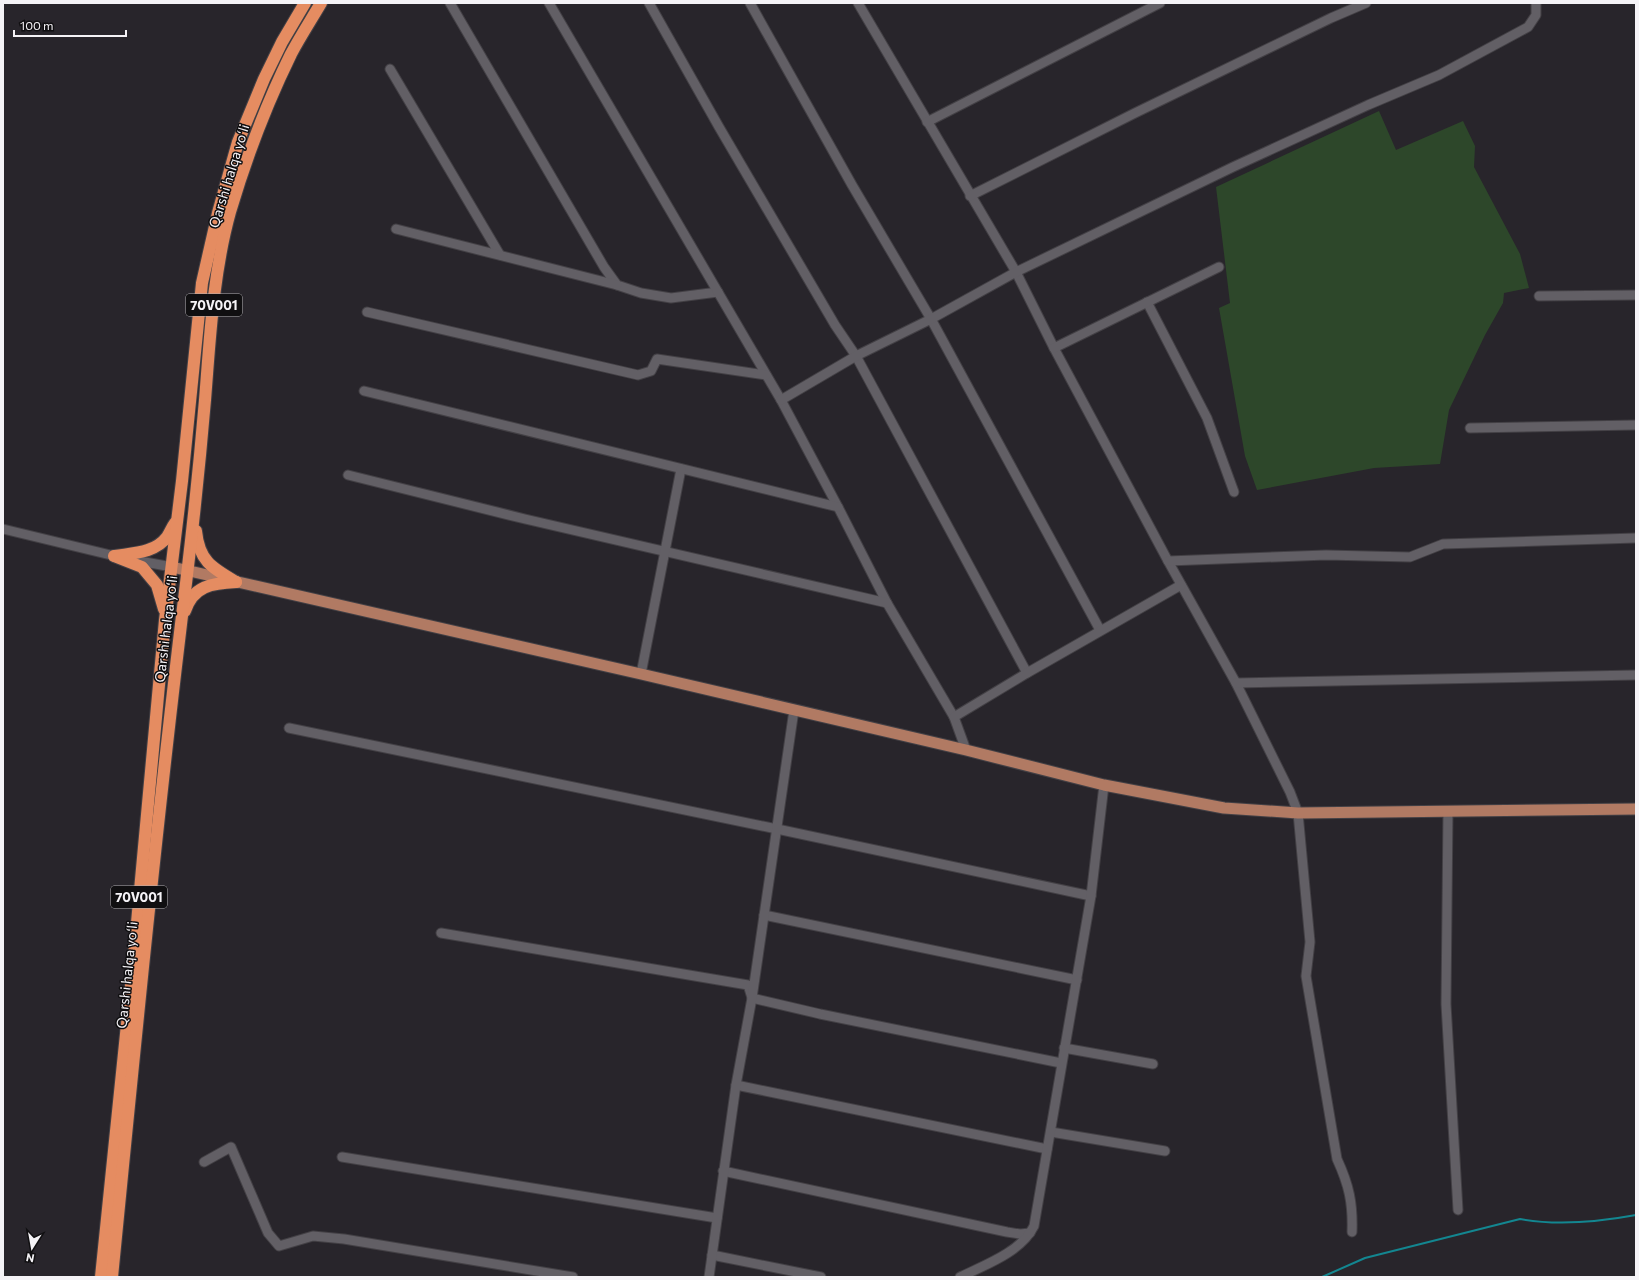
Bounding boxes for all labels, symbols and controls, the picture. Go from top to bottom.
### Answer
scale bar [14,12,126,38]
text: 100 m [20,18,54,32]
street label: Qarshi halqa yoʻli [205,122,252,230]
road number: 70V001 [186,294,242,316]
street label: Qarshi halqa yoʻli [151,574,180,683]
road number: 70V001 [111,886,167,908]
street label: Qarshi halqa yoʻli [112,921,141,1029]
north arrow [12,1228,52,1268]
text: N [25,1251,35,1265]

